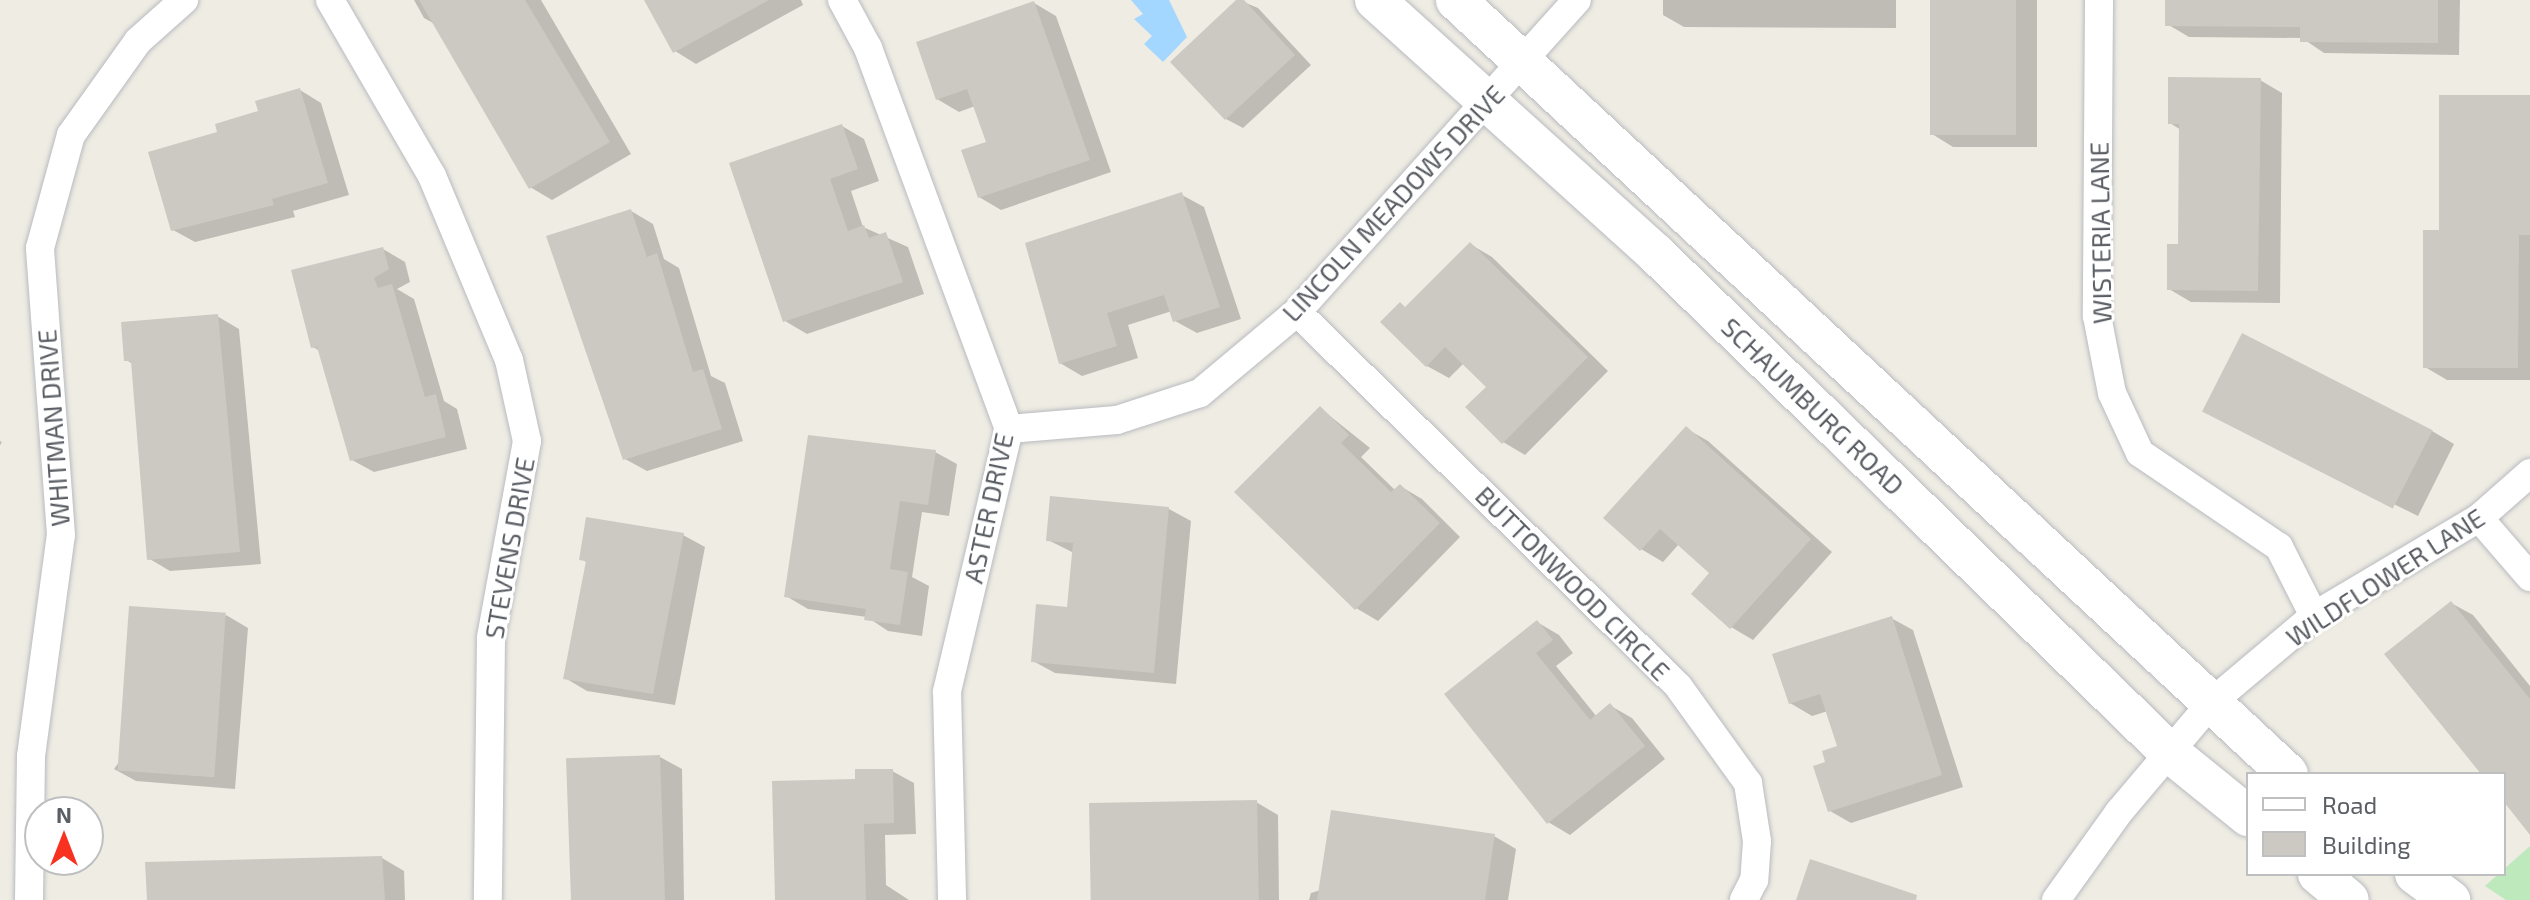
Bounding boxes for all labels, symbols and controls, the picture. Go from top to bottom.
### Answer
street label: LINCOLN MEADOWS DRIVE [1275,78,1511,328]
street label: WISTERIA LANE [2083,141,2117,325]
street label: SCHAUMBURG ROAD [1715,311,1911,501]
street label: WHITMAN DRIVE [31,328,75,528]
street label: ASTER DRIVE [957,430,1019,586]
street label: STEVENS DRIVE [478,455,540,641]
street label: BUTTONWOOD CIRCLE [1469,479,1677,687]
street label: WILDFLOWER LANE [2280,501,2490,653]
legend [2246,772,2506,876]
text: Road [2322,790,2377,819]
north arrow [24,796,104,876]
text: N [56,801,72,827]
text: Building [2322,830,2411,859]

